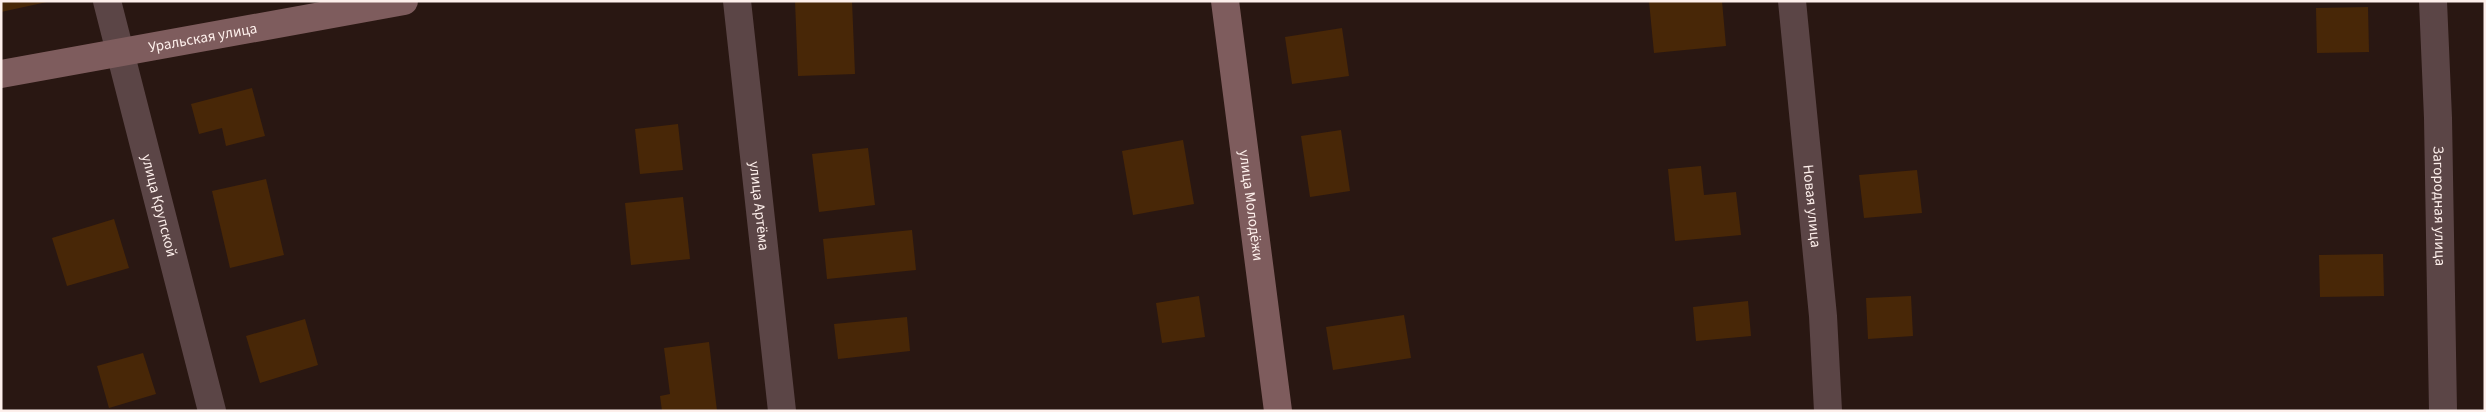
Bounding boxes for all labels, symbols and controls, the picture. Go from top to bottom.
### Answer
street label: Уральская улица [147,17,259,58]
street label: Загородная улица [2428,146,2451,266]
street label: улица Молодёжи [1234,149,1269,262]
street label: улица Крупской [136,152,183,259]
street label: улица Артёма [744,160,775,252]
street label: Новая улица [1798,164,1827,248]

